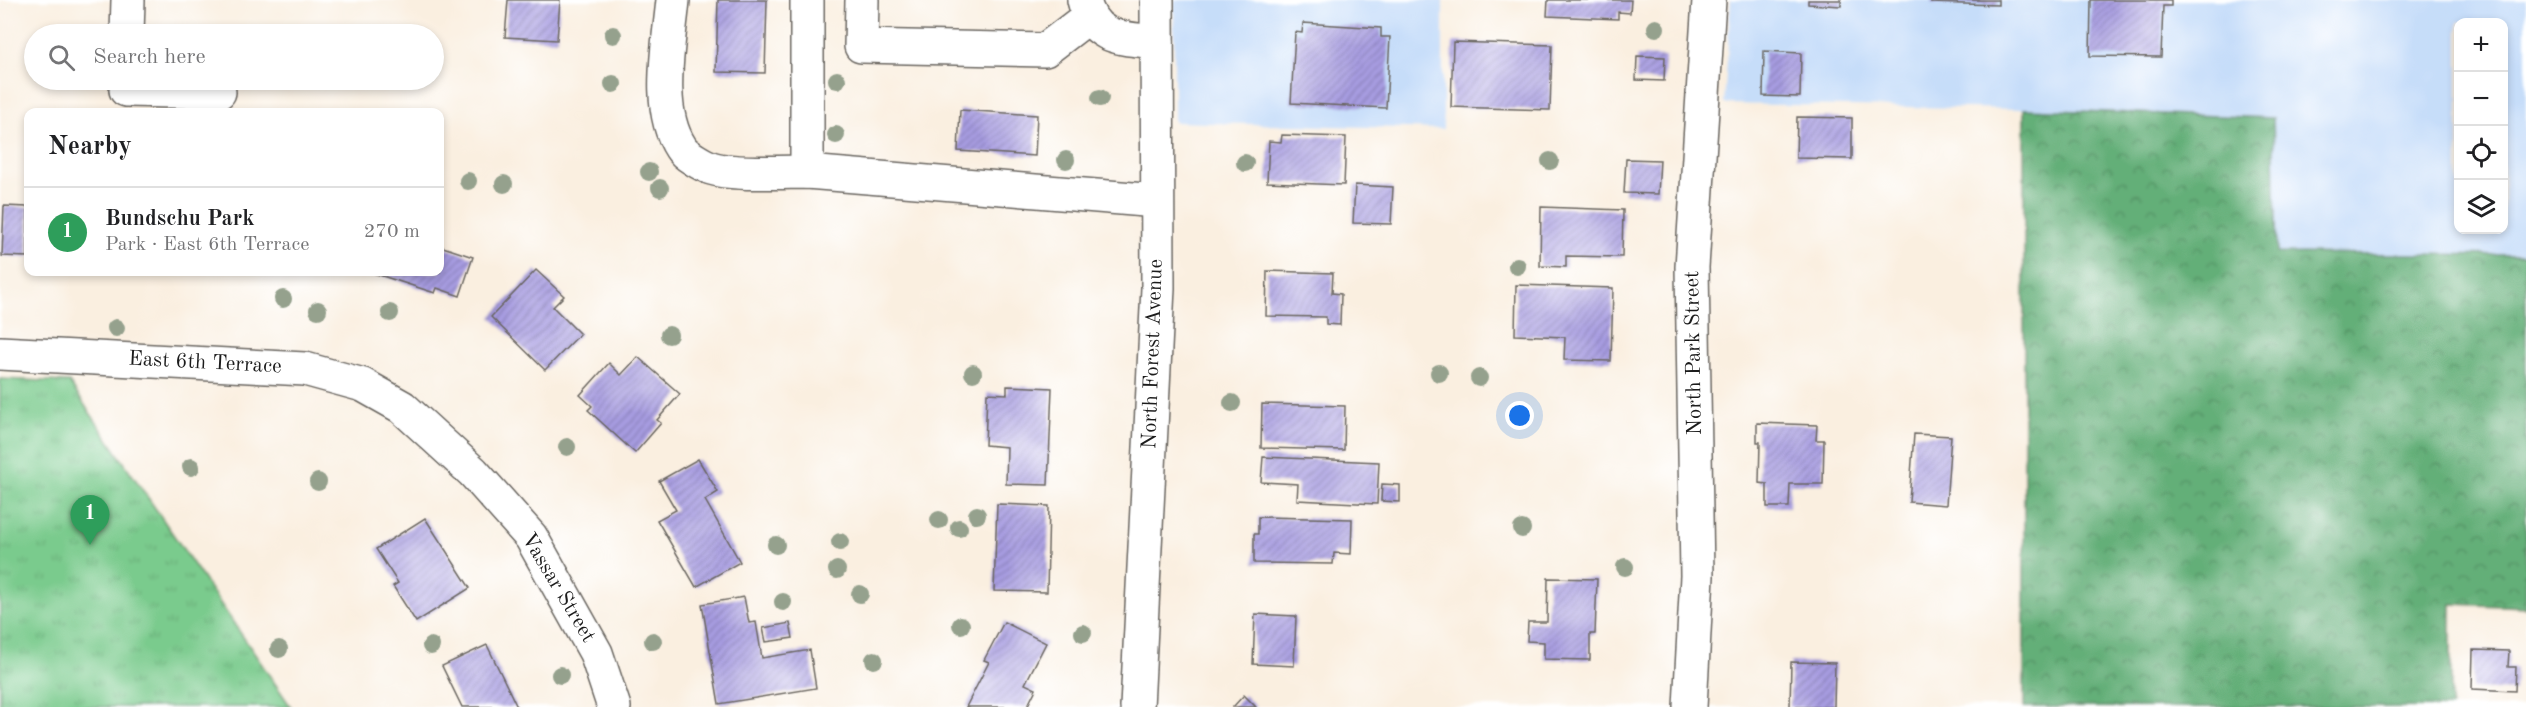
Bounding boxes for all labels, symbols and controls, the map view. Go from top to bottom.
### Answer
map controls [2454,18,2508,234]
button: + [2454,18,2508,72]
search box [24,24,444,90]
icon: search [45,41,78,74]
text: Search here [93,46,206,68]
button: − [2454,72,2508,126]
button: locate [2454,126,2508,180]
text: Nearby [48,134,132,160]
button: layers [2454,180,2508,234]
text: Bundschu Park [105,208,255,230]
text: 1 [62,222,73,242]
text: 270 m [364,222,420,242]
text: Park · East 6th Terrace [105,235,309,255]
street label: North Forest Avenue [1139,259,1167,449]
street label: North Park Street [1682,271,1706,435]
street label: East 6th Terrace [128,348,282,378]
your location [1505,401,1534,430]
pin: 1 [70,496,110,545]
street label: Vassar Street [517,530,599,646]

